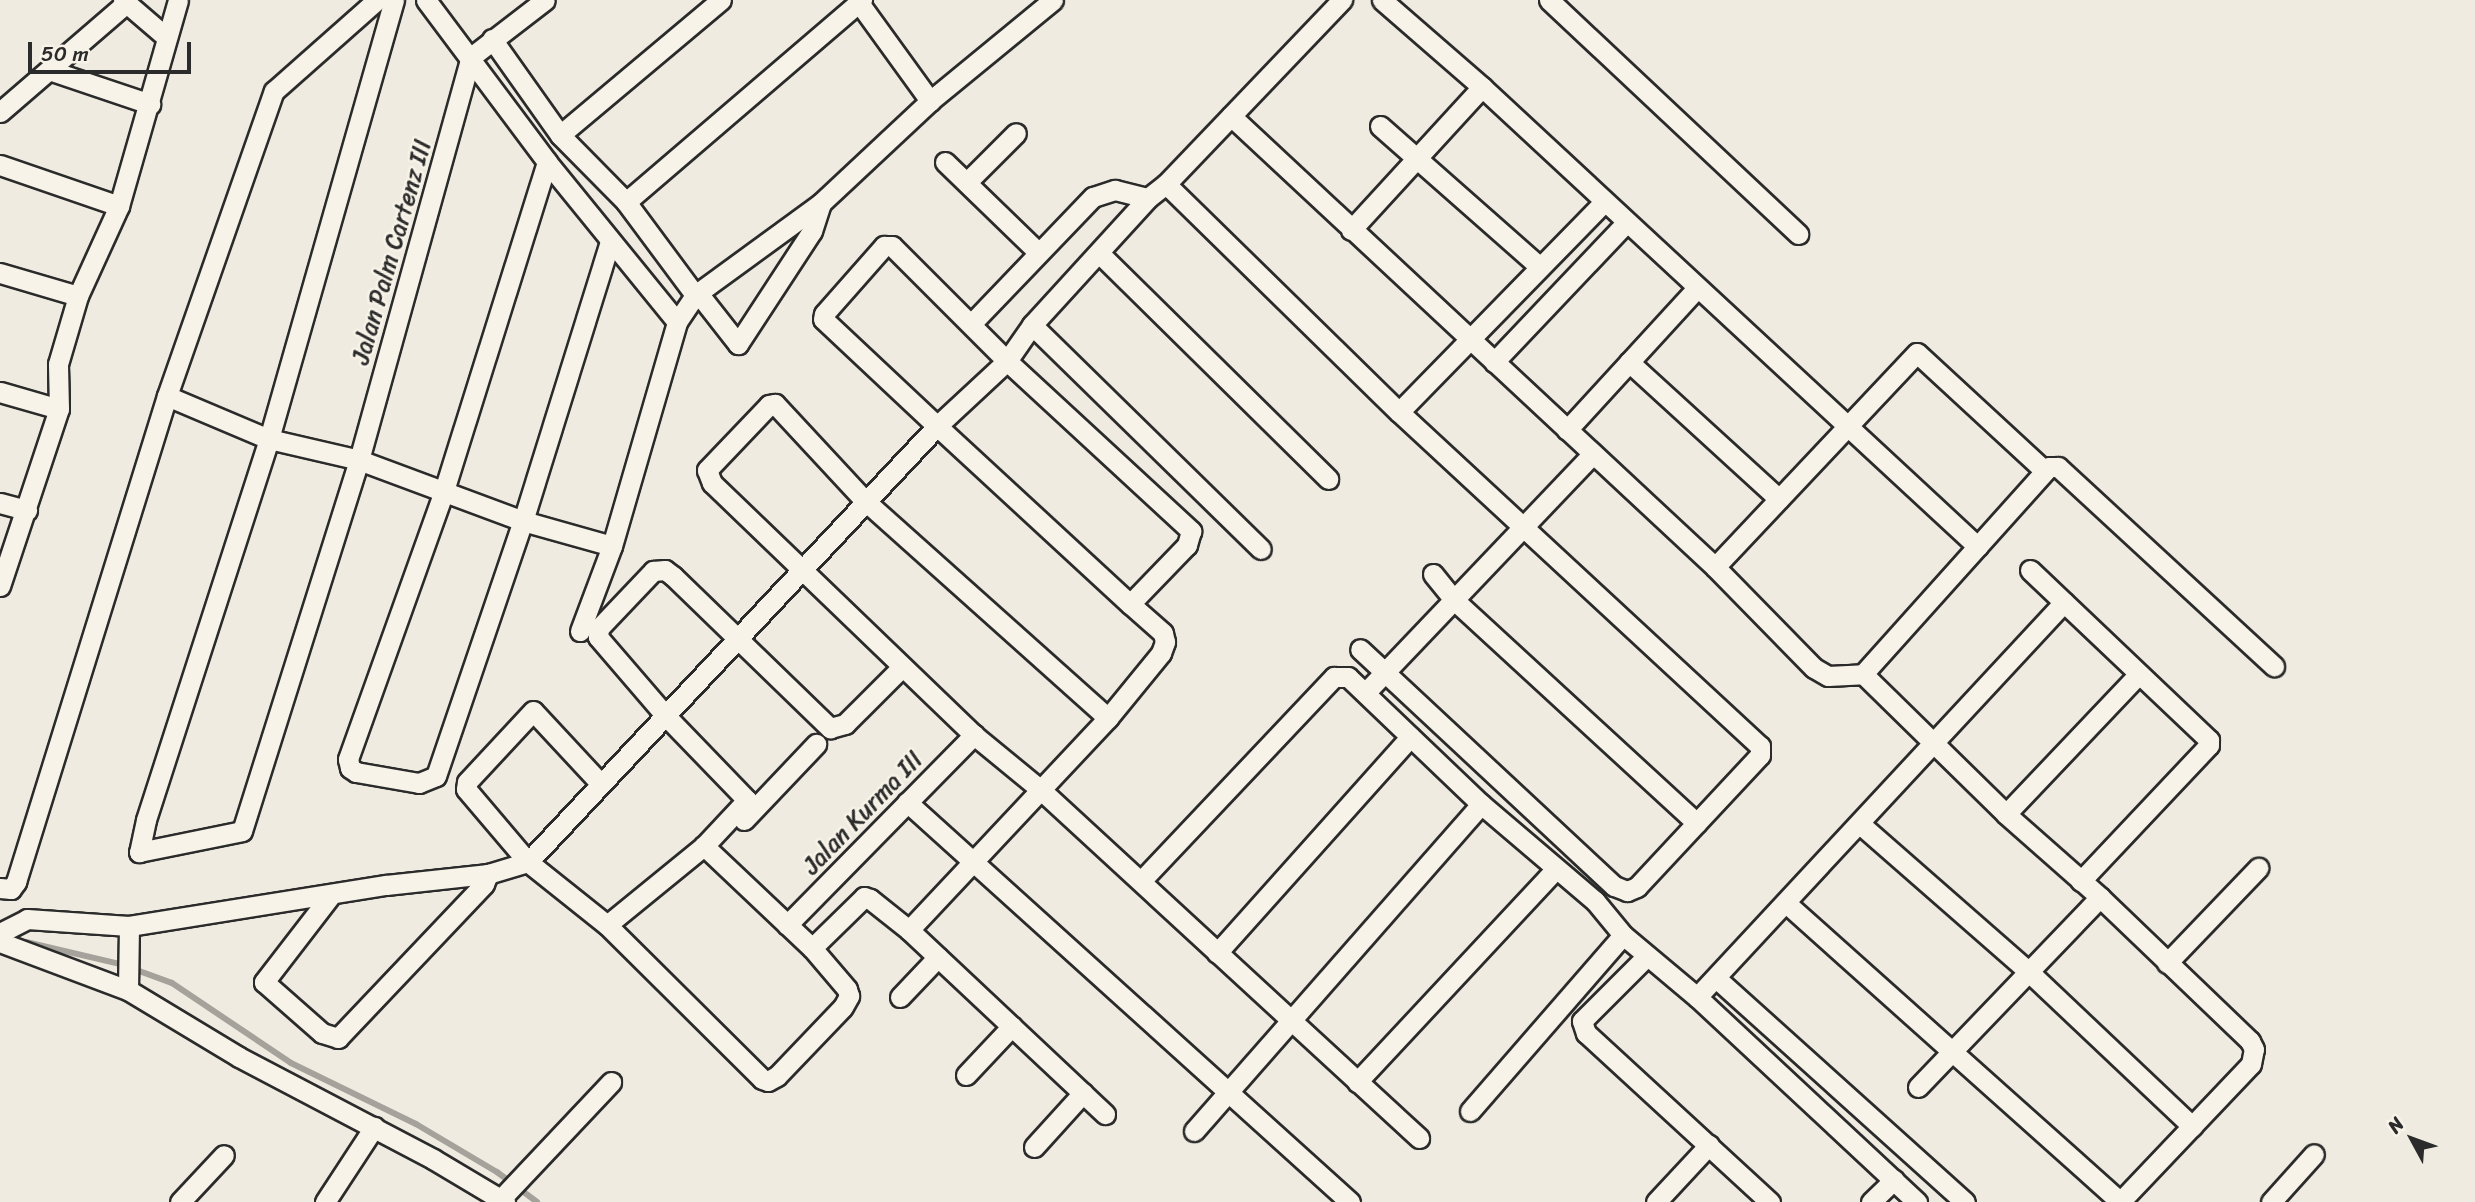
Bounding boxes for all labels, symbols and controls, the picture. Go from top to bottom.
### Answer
scale bar [32,28,194,72]
text: 50 m [41,35,89,73]
street label: Jalan Palm Cartenz III [346,135,438,369]
street label: Jalan Kurma III [797,746,929,880]
north arrow [2377,1104,2447,1174]
text: N [2379,1109,2413,1141]

